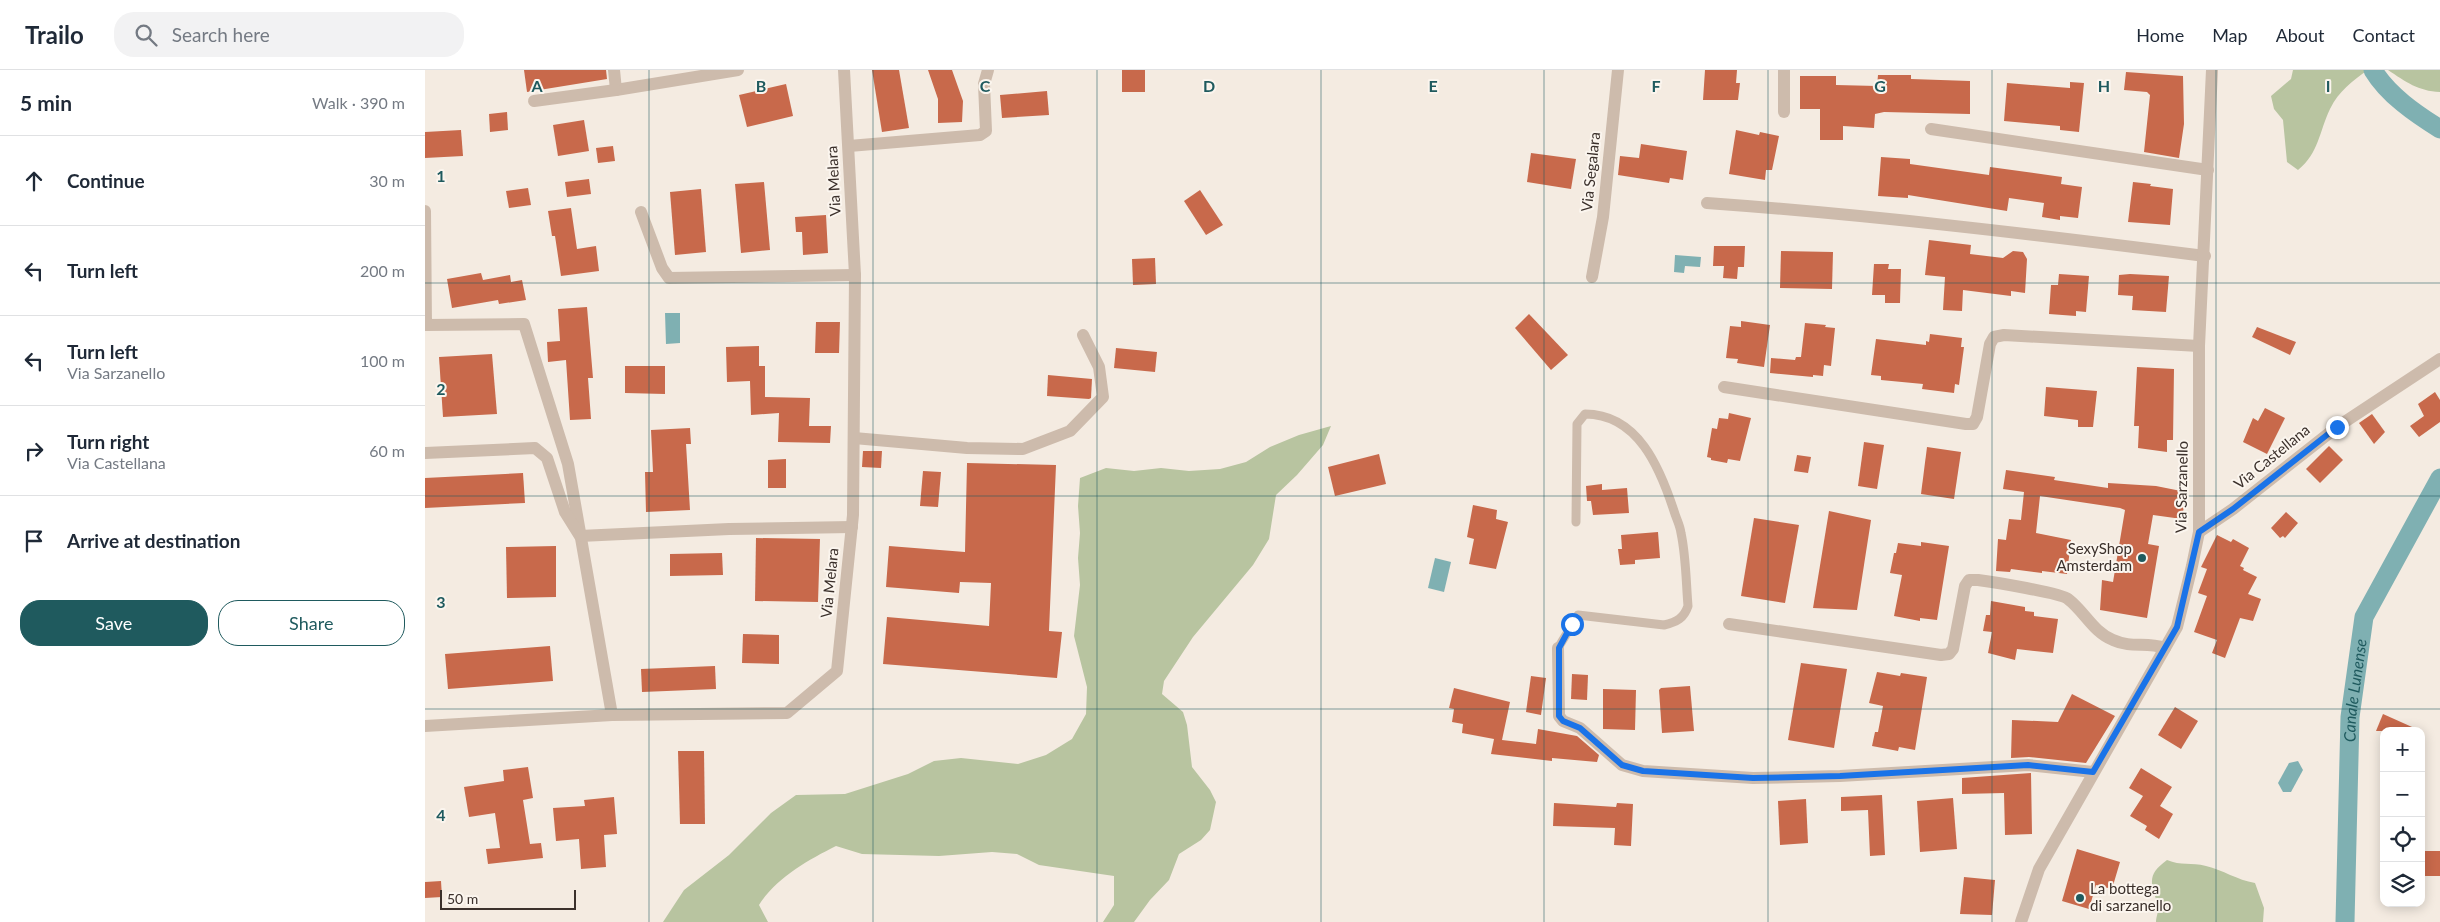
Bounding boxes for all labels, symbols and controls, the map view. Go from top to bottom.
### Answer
search box [114,12,464,57]
text: Trailo [25,20,84,49]
icon: search [132,21,160,49]
text: Search here [172,23,270,46]
text: Home [2136,24,2184,46]
text: Map [2212,24,2248,46]
text: About [2276,24,2325,46]
text: Contact [2353,24,2415,46]
text: A [530,76,543,95]
text: B [756,76,766,95]
text: C [980,76,991,95]
text: D [1203,76,1215,95]
text: E [1428,76,1438,95]
text: F [1651,76,1661,95]
text: G [1874,76,1886,95]
text: H [2098,76,2110,95]
text: I [2326,76,2330,95]
text: 5 min [20,90,72,115]
text: Walk · 390 m [312,93,405,112]
street label: Via Segalara [1577,131,1603,213]
street label: Via Melara [822,145,844,217]
text: 1 [436,166,446,185]
icon: ahead [20,167,48,195]
text: Continue [67,169,145,192]
text: 30 m [369,171,405,190]
icon: left [20,257,48,285]
text: Turn left [67,259,138,282]
text: 200 m [360,261,405,280]
text: Turn left [67,340,138,363]
icon: left [20,347,48,375]
text: 100 m [360,351,405,370]
text: Via Sarzanello [67,363,165,382]
text: 2 [436,379,446,398]
route end [2326,416,2349,439]
street label: Via Castellana [2230,420,2313,492]
text: Turn right [67,430,149,453]
icon: right [20,437,48,465]
text: 60 m [369,441,405,460]
street label: Via Sarzanello [2171,441,2191,533]
text: Via Castellana [67,453,166,472]
icon: arrive [20,527,48,555]
text: Arrive at destination [67,529,240,552]
place label: SexyShop Amsterdam [2056,539,2132,574]
street label: Via Melara [816,547,842,619]
marker: SexyShop Amsterdam [2136,552,2148,564]
text: 3 [436,592,446,611]
button: Save [20,600,208,646]
button: Share [218,600,405,646]
route start [1561,613,1584,636]
water label: Canale Lunense [2339,637,2370,742]
map controls [2380,727,2425,907]
button: + [2380,727,2425,772]
button: − [2380,772,2425,817]
text: 4 [436,805,446,824]
button: locate [2380,817,2425,862]
button: layers [2380,862,2425,907]
place label: La bottega di sarzanello [2090,879,2171,914]
scale bar [440,887,576,910]
text: 50 m [447,890,478,907]
marker: La bottega di sarzanello [2074,892,2086,904]

